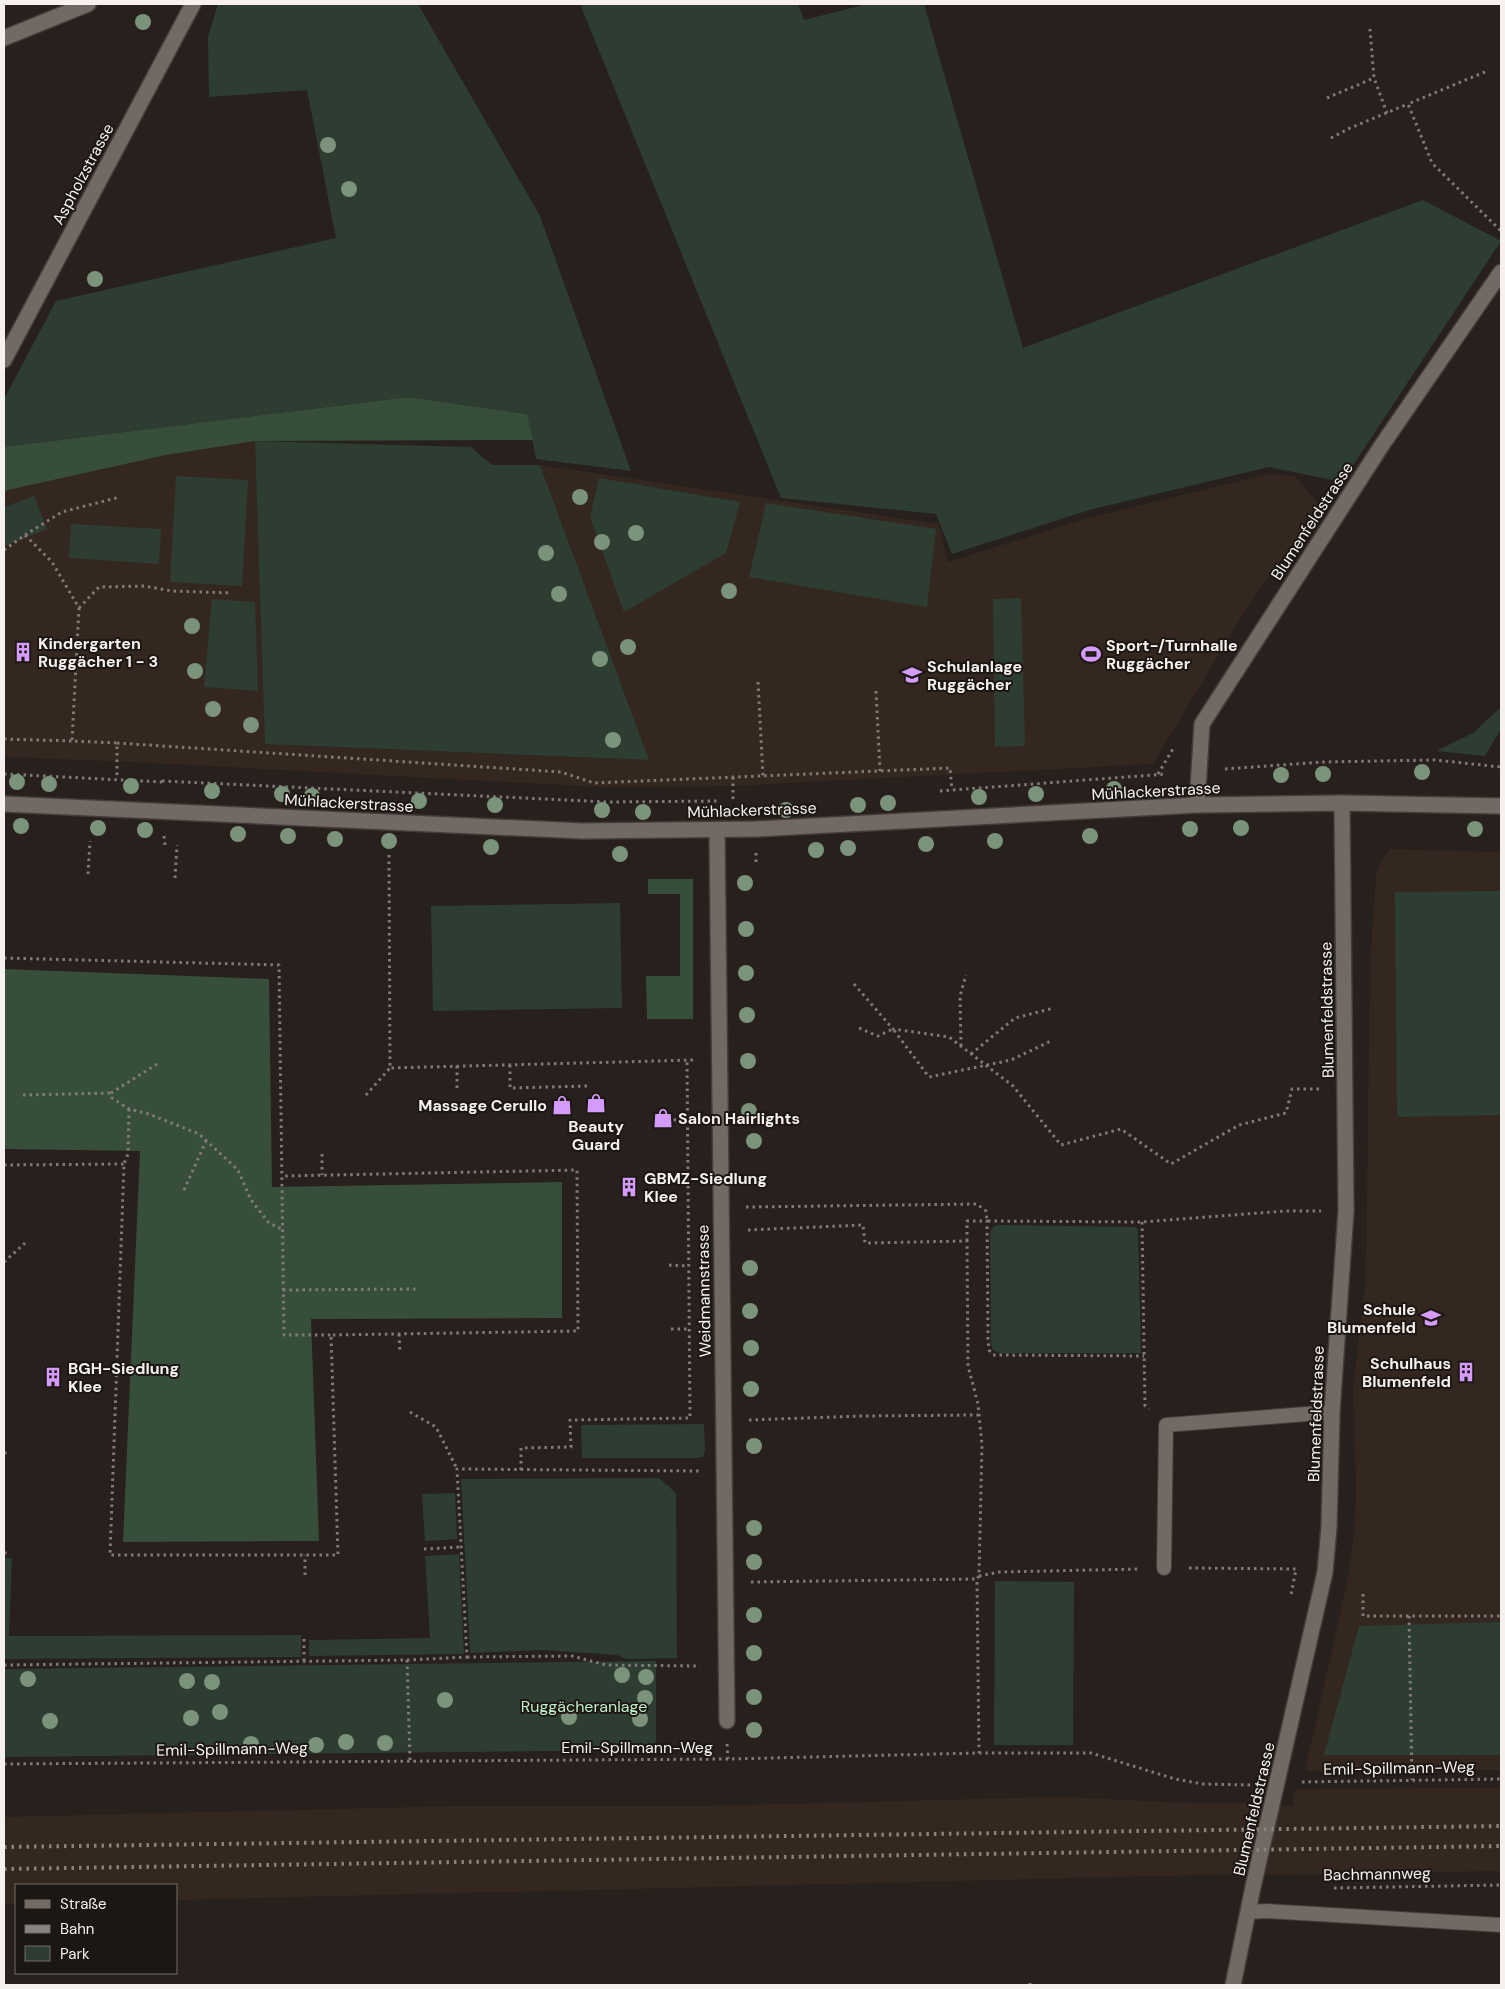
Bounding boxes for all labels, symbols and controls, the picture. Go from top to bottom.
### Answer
street label: Aspholzstrasse [47,120,119,228]
street label: Blumenfeldstrasse [1266,458,1358,584]
place label: Kindergarten Ruggächer 1 - 3 [38,633,158,672]
place label: Sport-/Turnhalle Ruggächer [1106,635,1238,674]
building icon: Kindergarten Ruggächer 1 - 3 [12,641,34,663]
sports icon: Sport-/Turnhalle Ruggächer [1080,643,1102,665]
place label: Schulanlage Ruggächer [927,656,1022,695]
school or university icon: Schulanlage Ruggächer [901,664,923,686]
street label: Mühlackerstrasse [1091,777,1221,805]
street label: Mühlackerstrasse [284,789,414,817]
street label: Mühlackerstrasse [687,797,817,823]
street label: Blumenfeldstrasse [1315,942,1339,1078]
shop icon: Beauty Guard [585,1092,607,1114]
shop icon: Massage Cerullo [551,1094,573,1116]
place label: Massage Cerullo [418,1095,547,1116]
shop icon: Salon Hairlights [652,1107,674,1129]
place label: Salon Hairlights [678,1108,800,1129]
place label: Beauty Guard [568,1116,624,1155]
place label: GBMZ-Siedlung Klee [644,1168,767,1207]
building icon: GBMZ-Siedlung Klee [618,1176,640,1198]
street label: Weidmannstrasse [692,1224,716,1358]
place label: Schule Blumenfeld [1327,1299,1416,1338]
school or university icon: Schule Blumenfeld [1420,1307,1442,1329]
street label: Blumenfeldstrasse [1303,1345,1329,1483]
place label: Schulhaus Blumenfeld [1362,1353,1451,1392]
place label: BGH-Siedlung Klee [68,1358,179,1397]
building icon: Schulhaus Blumenfeld [1455,1361,1477,1383]
building icon: BGH-Siedlung Klee [42,1366,64,1388]
park label: Ruggächeranlage [521,1696,647,1717]
street label: Emil-Spillmann-Weg [156,1737,308,1761]
street label: Emil-Spillmann-Weg [561,1737,713,1758]
street label: Blumenfeldstrasse [1228,1740,1280,1878]
street label: Emil-Spillmann-Weg [1323,1756,1475,1780]
street label: Bachmannweg [1323,1863,1431,1885]
legend [15,1884,178,1974]
text: Straße [60,1894,107,1914]
text: Bahn [60,1919,94,1939]
text: Park [60,1944,90,1964]

